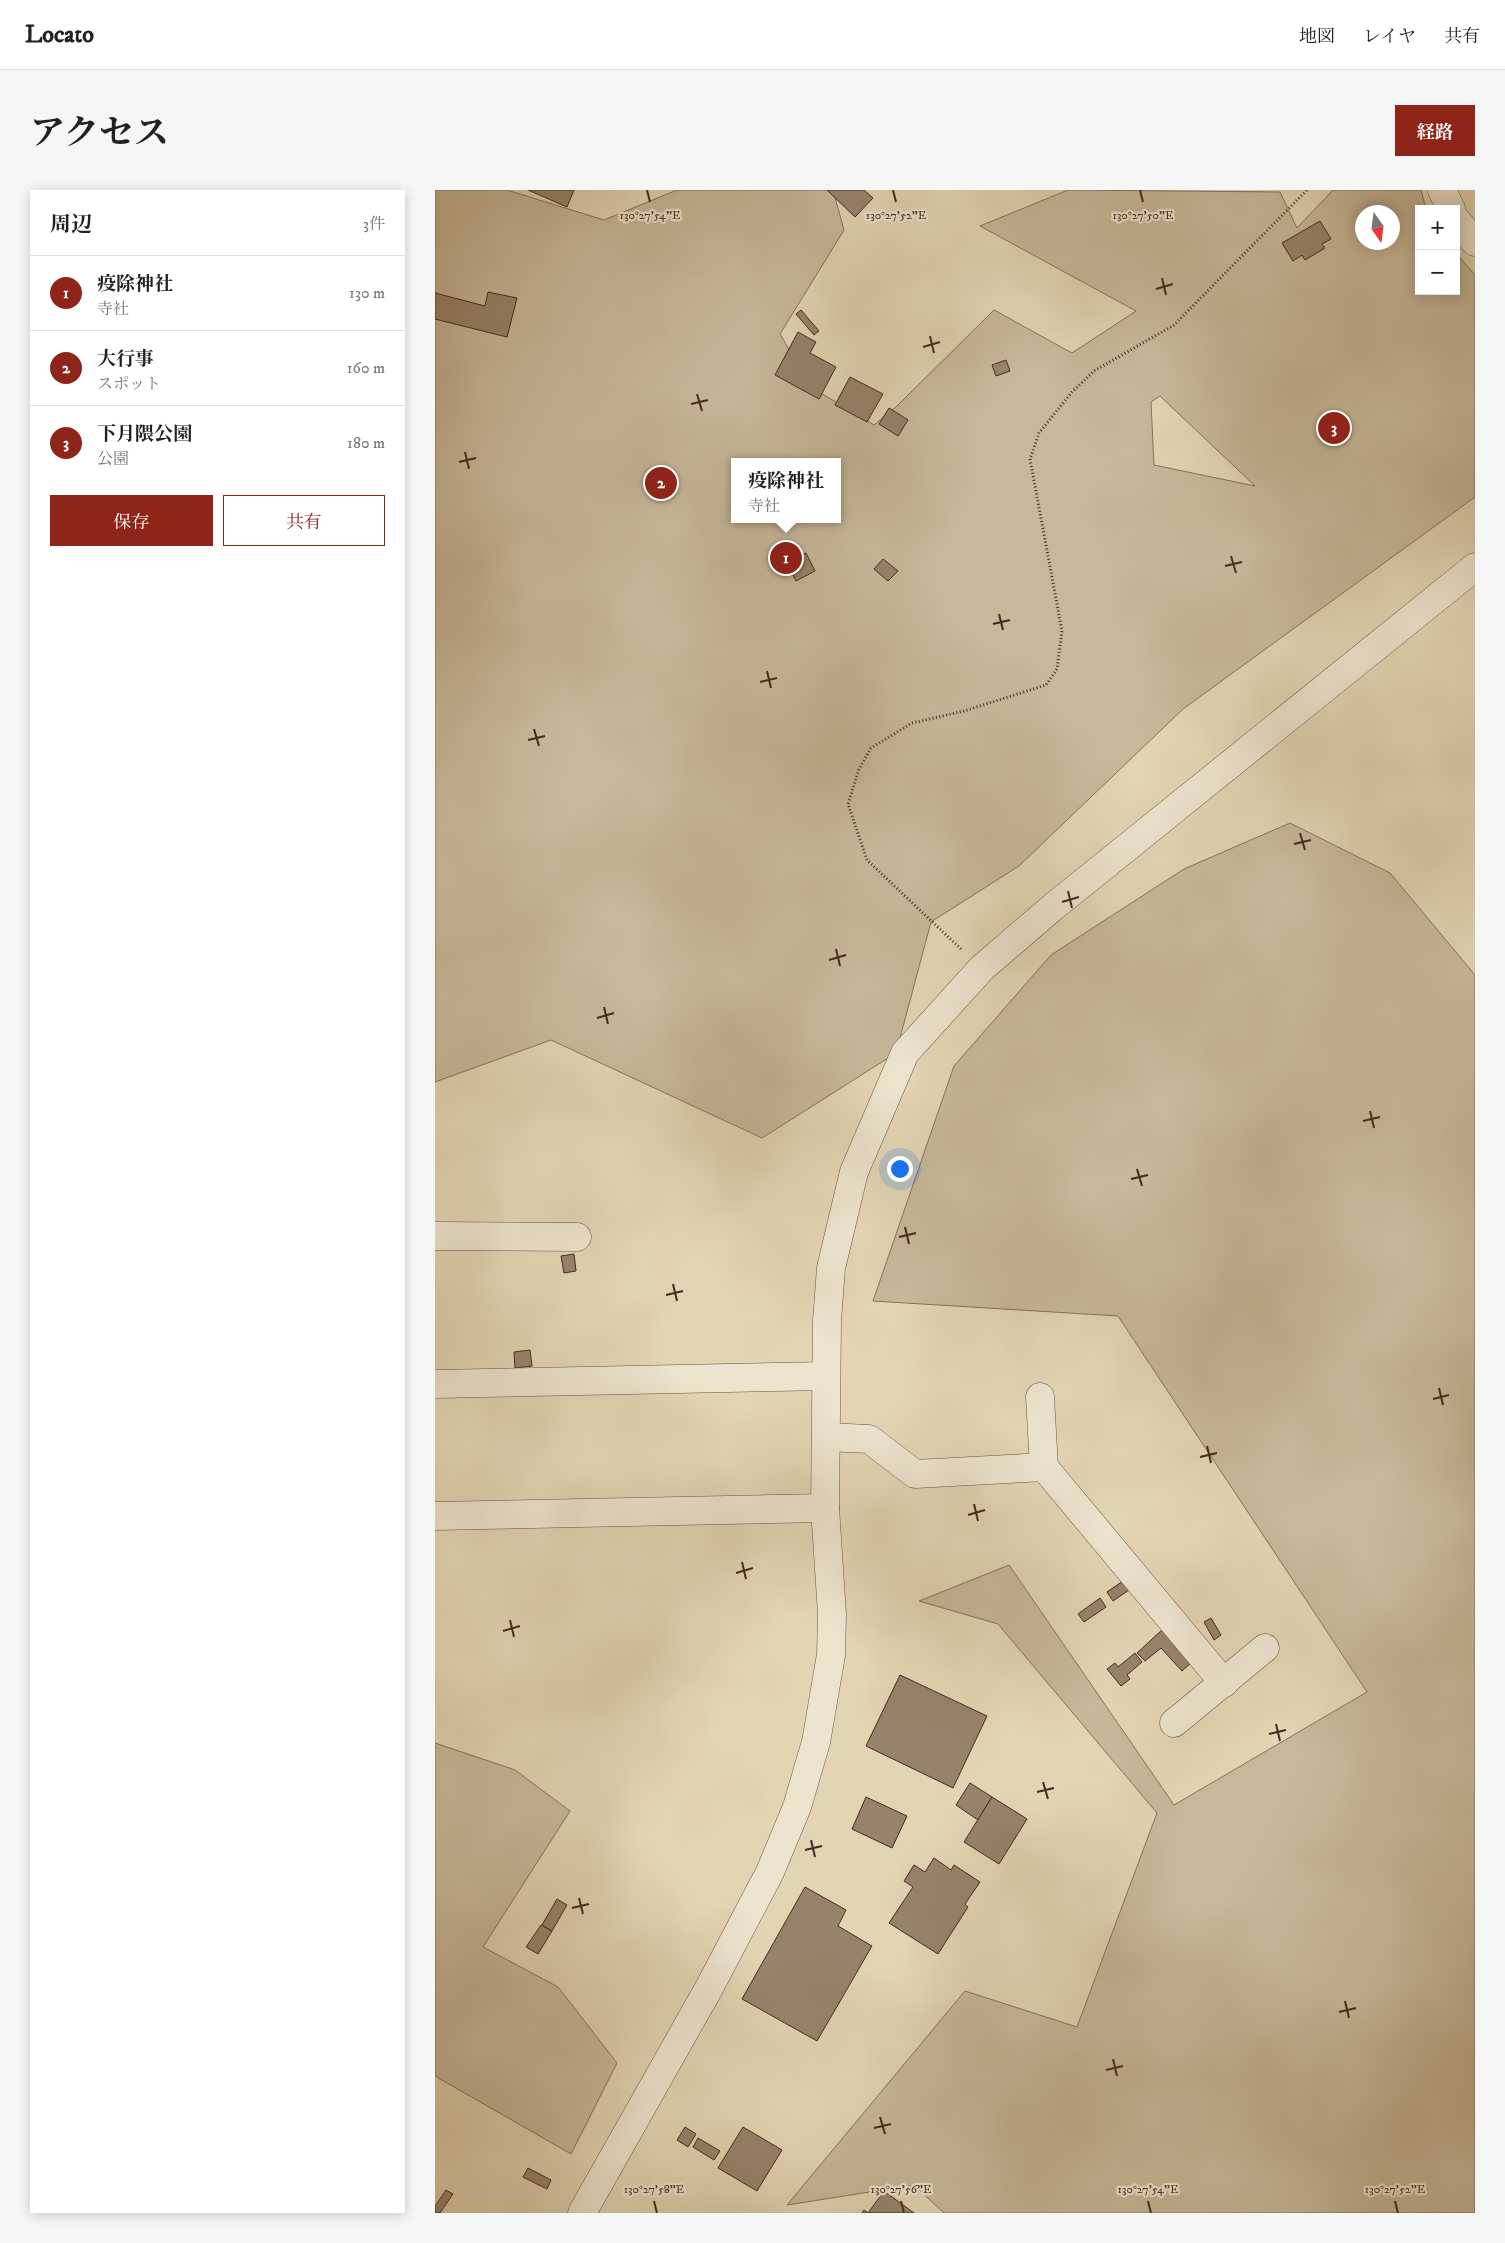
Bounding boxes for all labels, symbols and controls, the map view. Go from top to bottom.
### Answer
text: Locato [25,20,94,50]
text: 地図 [1299,26,1335,48]
text: レイヤ [1363,26,1416,48]
text: 共有 [1444,26,1480,48]
button: 経路 [1395,105,1475,156]
text: アクセス [30,112,169,156]
north arrow [1355,205,1400,250]
map controls [1415,205,1460,295]
button: + [1415,205,1460,250]
text: 130°27'54"E [620,208,681,223]
text: 130°27'52"E [866,208,927,223]
text: 130°27'50"E [1112,208,1174,223]
text: 周辺 [50,212,92,238]
text: 3件 [363,214,385,234]
button: − [1415,250,1460,295]
text: 疫除神社 [97,273,173,296]
text: 1 [63,283,69,303]
text: 130 m [349,283,385,303]
text: 寺社 [97,299,129,319]
text: 大行事 [97,348,154,371]
text: 2 [62,358,70,378]
text: 160 m [347,358,385,378]
text: スポット [97,374,161,394]
pin: 3 [1318,409,1350,447]
text: 下月隈公園 [97,423,192,446]
text: 3 [63,433,69,453]
text: 180 m [347,433,385,453]
text: 公園 [97,449,129,469]
popup [731,458,841,523]
pin: 2 [645,464,677,502]
text: 疫除神社 [748,470,824,493]
button: 保存 [50,495,213,546]
button: 共有 [223,495,385,546]
text: 寺社 [748,496,780,516]
pin: 1 [770,539,802,577]
your location [887,1156,913,1182]
text: 130°27'58"E [624,2182,685,2197]
text: 130°27'56"E [871,2182,932,2197]
text: 130°27'54"E [1118,2182,1179,2197]
text: 130°27'52"E [1365,2182,1426,2197]

